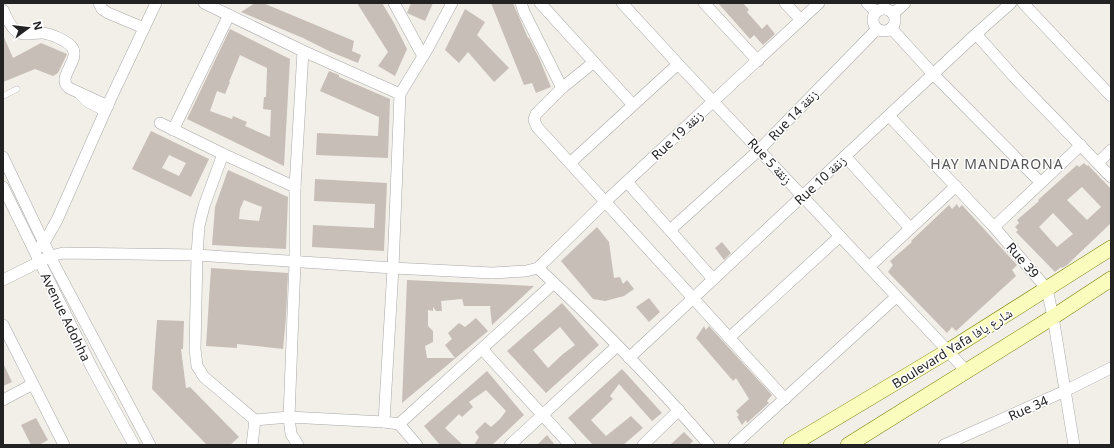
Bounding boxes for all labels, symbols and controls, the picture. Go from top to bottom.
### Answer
north arrow [8,8,48,48]
text: N [30,19,47,32]
street label: Rue 14 زنقة [764,86,822,144]
street label: Rue 19 زنقة [647,106,707,164]
street label: Rue 5 زنقة [744,134,796,188]
street label: Rue 10 زنقة [790,151,850,209]
district label: HAY MANDARONA [930,154,1064,173]
street label: Rue 39 [1003,238,1043,282]
street label: Avenue Adohha [37,270,95,364]
street label: Boulevard Yafa شارع يافا [888,304,1016,393]
street label: Rue 34 [1005,391,1051,425]

